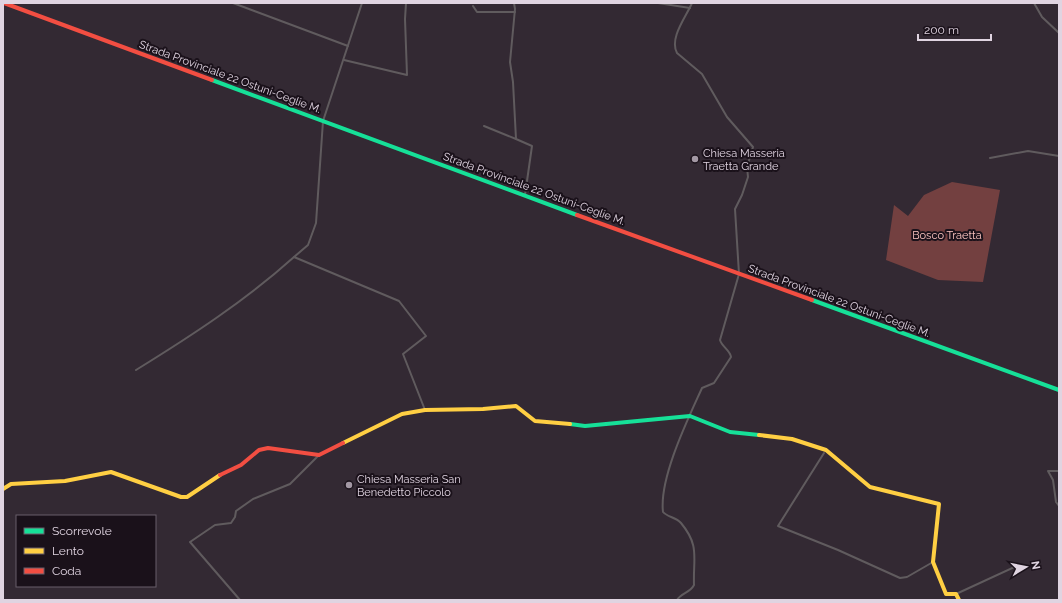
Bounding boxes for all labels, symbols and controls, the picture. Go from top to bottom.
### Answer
scale bar [918,16,991,42]
text: 200 m [924,23,959,37]
street label: Strada Provinciale 22 Ostuni-Ceglie M. [137,38,323,116]
place label: Chiesa Masseria Traetta Grande [703,147,785,173]
street label: Strada Provinciale 22 Ostuni-Ceglie M. [441,150,627,228]
marker: Chiesa Masseria Traetta Grande [690,154,700,164]
park label: Bosco Traetta [912,229,982,242]
street label: Strada Provinciale 22 Ostuni-Ceglie M. [746,262,932,340]
place label: Chiesa Masseria San Benedetto Piccolo [357,473,461,499]
marker: Chiesa Masseria San Benedetto Piccolo [344,480,354,490]
legend [16,515,156,587]
text: Scorrevole [52,524,112,538]
text: Lento [52,544,84,558]
north arrow [1006,547,1046,587]
text: N [1028,560,1042,571]
text: Coda [52,564,81,578]

